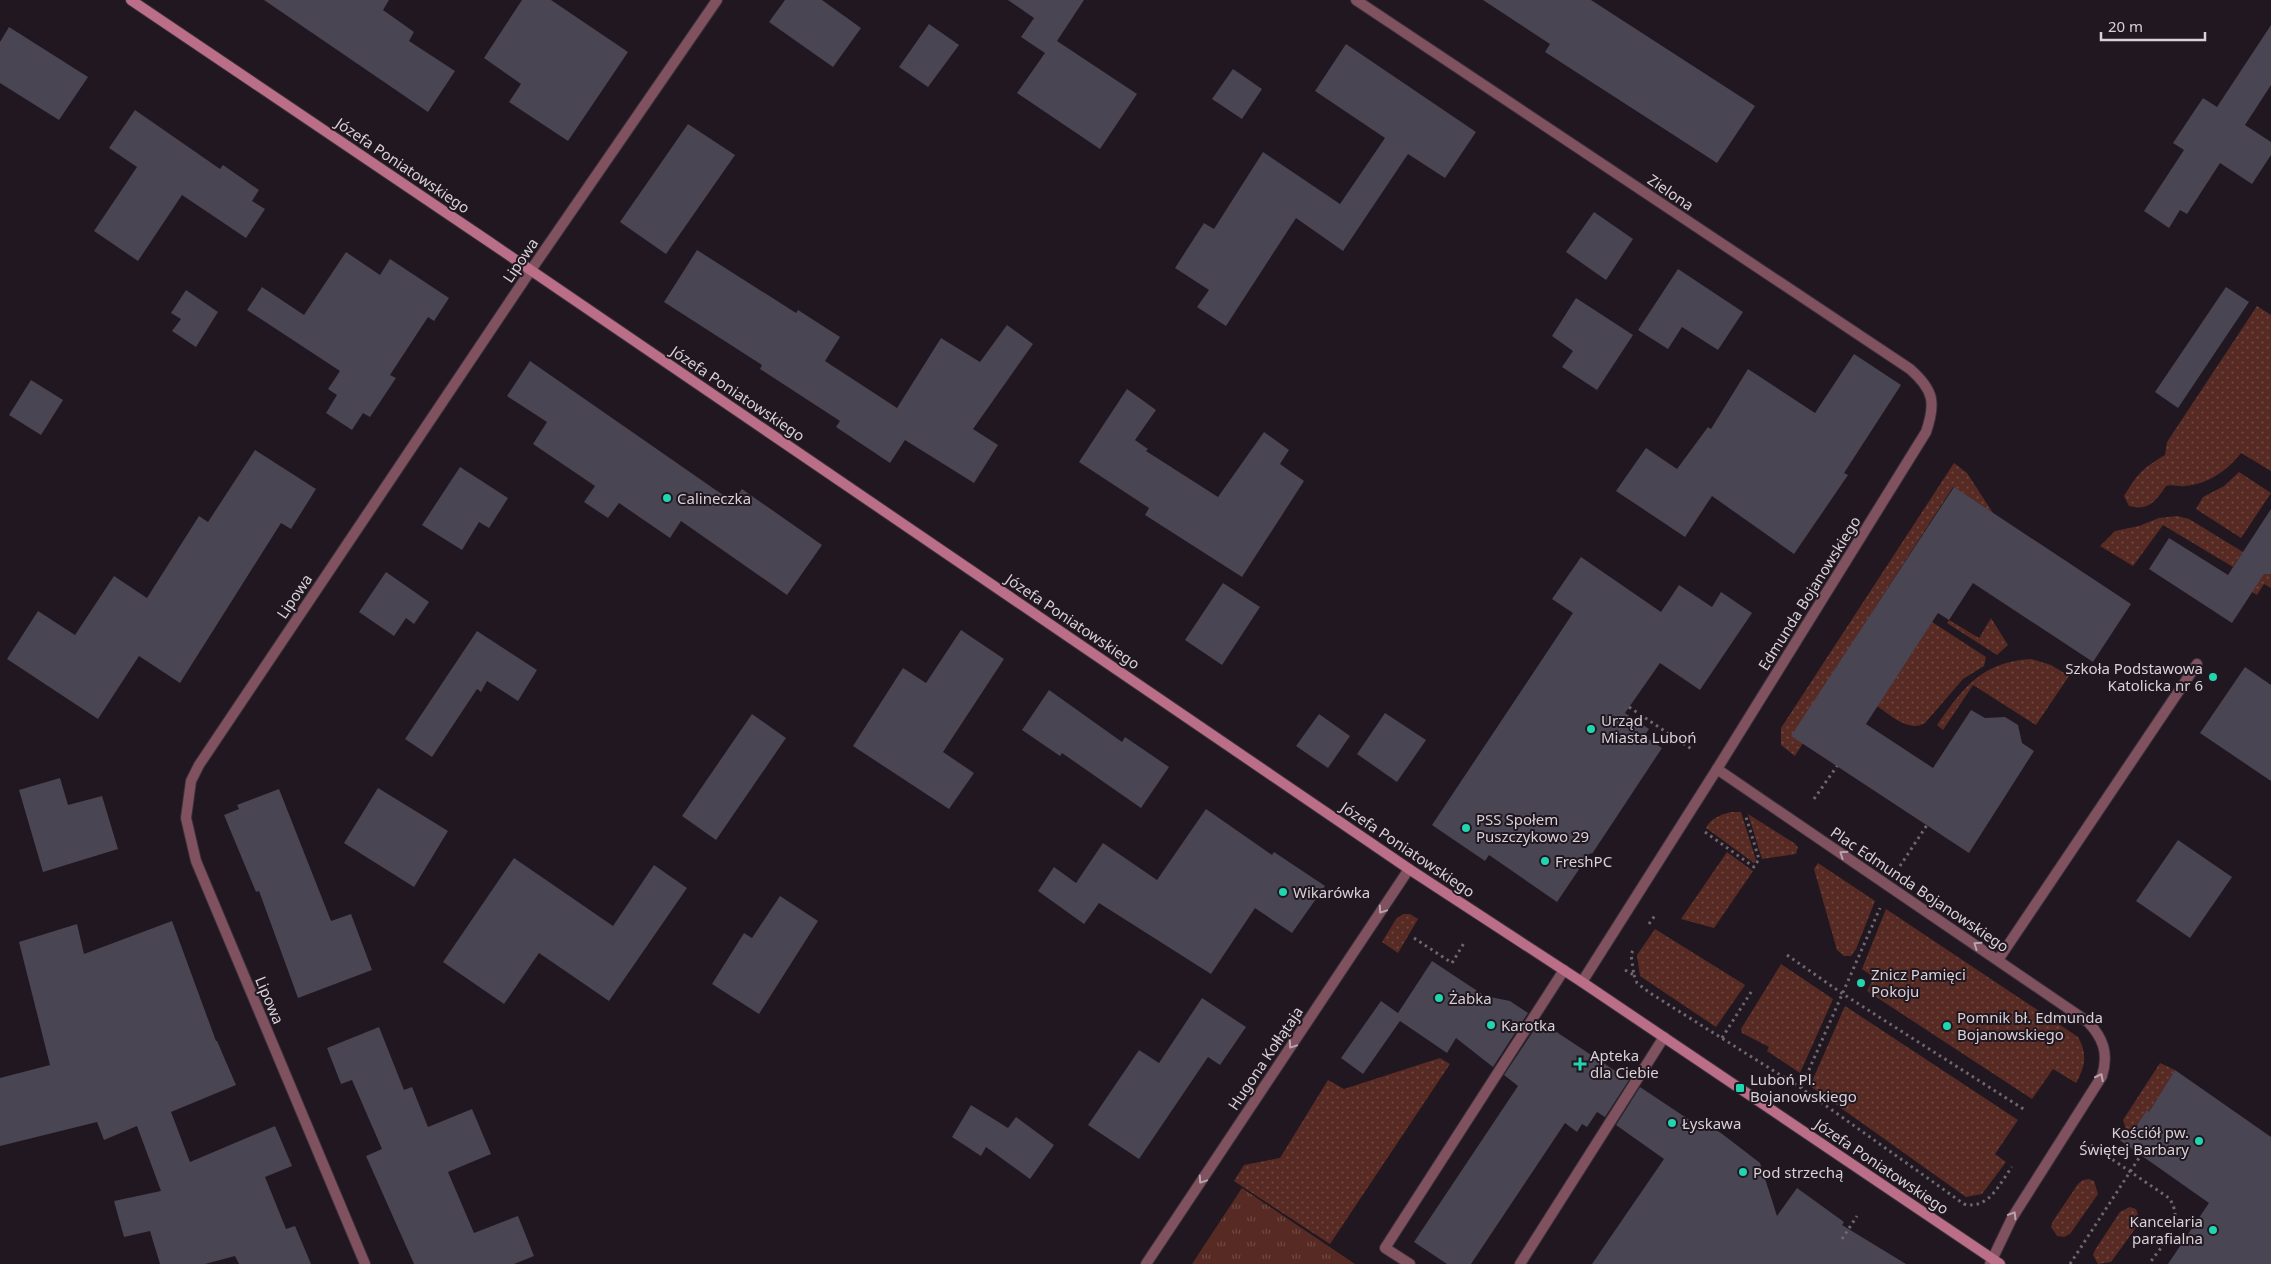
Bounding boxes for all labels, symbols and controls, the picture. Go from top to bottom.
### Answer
scale bar [2101,10,2205,42]
text: 20 m [2108,16,2143,36]
street label: Józefa Poniatowskiego [330,112,474,217]
street label: Zielona [1644,169,1698,215]
street label: Lipowa [498,234,542,286]
street label: Józefa Poniatowskiego [665,340,809,445]
place label: Calineczka [677,488,751,508]
marker: Calineczka [661,492,673,504]
street label: Edmunda Bojanowskiego [1753,512,1865,674]
street label: Józefa Poniatowskiego [1000,568,1144,673]
street label: Lipowa [272,570,316,622]
place label: Szkoła Podstawowa Katolicka nr 6 [2065,658,2203,695]
marker: Szkoła Podstawowa Katolicka nr 6 [2207,671,2219,683]
place label: Urząd Miasta Luboń [1601,710,1697,747]
marker: Urząd Miasta Luboń [1585,723,1597,735]
street label: Józefa Poniatowskiego [1335,796,1479,901]
place label: PSS Społem Puszczykowo 29 [1476,809,1589,846]
marker: PSS Społem Puszczykowo 29 [1460,822,1472,834]
street label: Plac Edmunda Bojanowskiego [1827,822,2013,956]
place label: FreshPC [1555,851,1613,871]
one-way arrow [1839,851,1848,860]
marker: FreshPC [1539,855,1551,867]
place label: Wikarówka [1293,882,1370,902]
marker: Wikarówka [1277,886,1289,898]
one-way arrow [1378,904,1388,913]
one-way arrow [1973,942,1983,951]
place label: Znicz Pamięci Pokoju [1871,964,1966,1001]
street label: Lipowa [251,973,289,1027]
marker: Znicz Pamięci Pokoju [1855,977,1867,989]
place label: Żabka [1449,988,1492,1008]
marker: Żabka [1433,992,1445,1004]
street label: Hugona Kołłątaja [1223,1002,1307,1114]
place label: Pomnik bł. Edmunda Bojanowskiego [1957,1007,2103,1044]
place label: Karotka [1501,1015,1556,1035]
marker: Karotka [1485,1019,1497,1031]
marker: Pomnik bł. Edmunda Bojanowskiego [1941,1020,1953,1032]
one-way arrow [1289,1039,1298,1049]
place label: Apteka dla Ciebie [1590,1045,1659,1082]
marker: Apteka dla Ciebie [1574,1058,1586,1070]
place label: Luboń Pl. Bojanowskiego [1750,1069,1857,1106]
one-way arrow [2094,1074,2104,1083]
marker: Luboń Pl. Bojanowskiego [1734,1082,1746,1094]
place label: Łyskawa [1682,1113,1741,1133]
street label: Józefa Poniatowskiego [1809,1113,1953,1218]
marker: Łyskawa [1666,1117,1678,1129]
place label: Kościół pw. Świętej Barbary [2079,1122,2189,1159]
marker: Kościół pw. Świętej Barbary [2193,1135,2205,1147]
place label: Pod strzechą [1753,1162,1843,1182]
marker: Pod strzechą [1737,1166,1749,1178]
one-way arrow [1198,1175,1208,1184]
one-way arrow [2007,1211,2017,1220]
place label: Kancelaria parafialna [2130,1211,2203,1248]
marker: Kancelaria parafialna [2207,1224,2219,1236]

